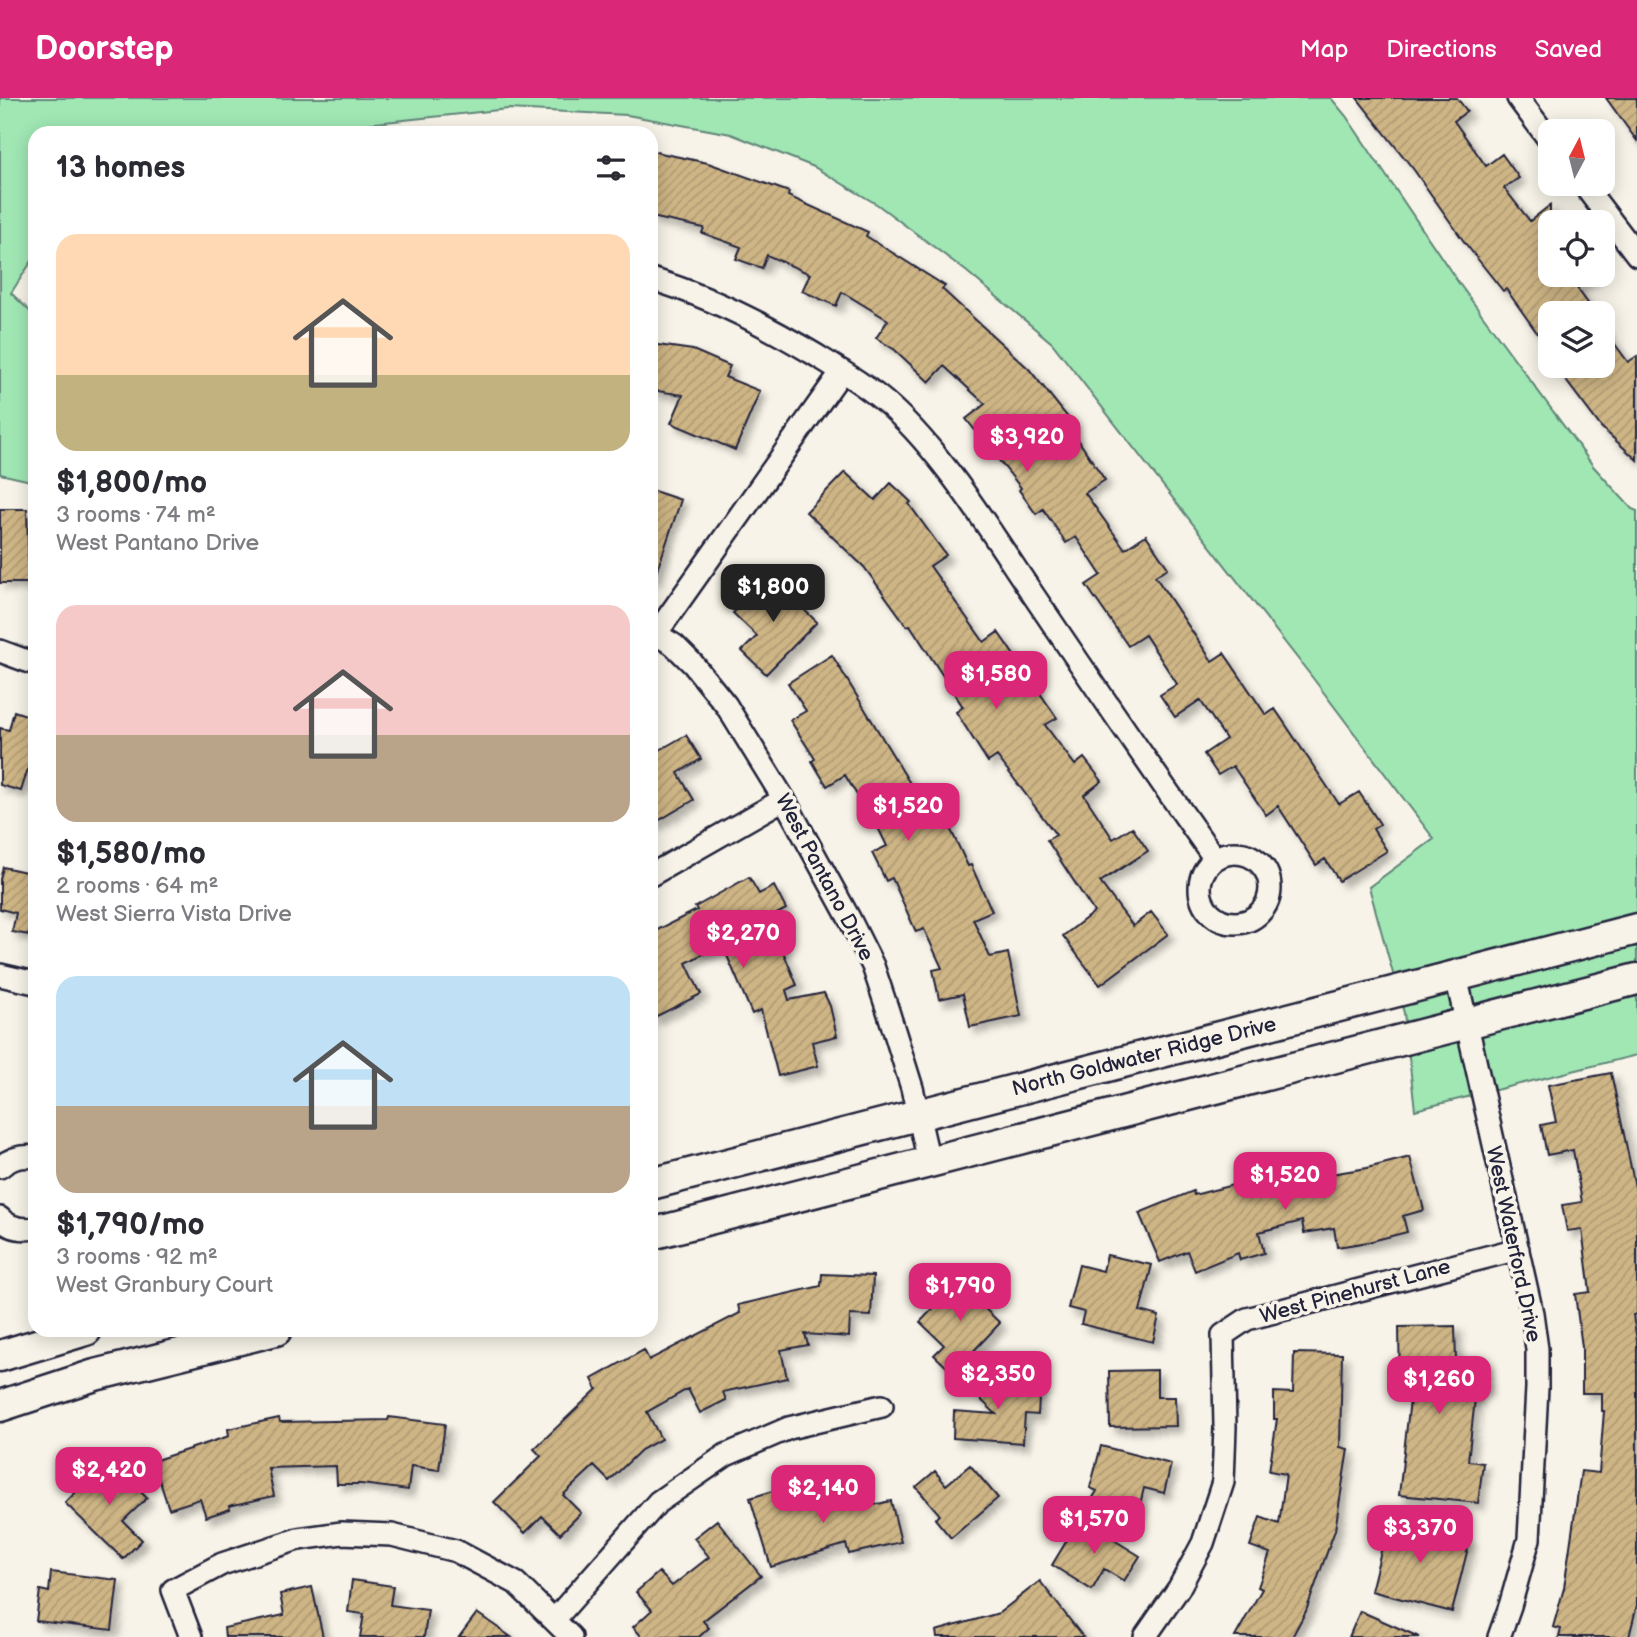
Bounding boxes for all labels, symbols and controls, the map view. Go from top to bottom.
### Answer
text: Doorstep [35,29,173,69]
text: Map [1300,35,1348,64]
text: Directions [1386,35,1497,64]
text: Saved [1535,35,1602,64]
north arrow [1538,119,1615,196]
map controls [1538,119,1615,378]
icon: filters [592,149,630,187]
text: 13 homes [56,150,185,186]
button: locate [1538,210,1615,287]
icon: home [280,280,406,406]
button: layers [1538,301,1615,378]
pin: $3,920 [970,414,1084,474]
text: $3,920 [990,423,1064,451]
text: $1,800/mo [56,465,207,501]
text: 3 rooms · 74 m² [56,501,216,529]
text: West Pantano Drive [56,529,259,557]
pin: $1,800 [716,564,830,624]
text: $1,800 [737,573,809,601]
icon: home [280,651,406,777]
pin: $1,580 [939,652,1053,711]
text: $1,580 [960,660,1032,688]
pin: $1,520 [851,784,965,843]
street label: West Pantano Drive [770,789,879,965]
text: $1,520 [873,792,943,820]
text: $1,580/mo [56,836,206,872]
text: 2 rooms · 64 m² [56,872,218,900]
text: West Sierra Vista Drive [56,900,292,928]
pin: $2,270 [686,910,800,970]
text: $2,270 [706,919,780,947]
street label: North Goldwater Ridge Drive [1009,1012,1279,1101]
icon: home [280,1022,406,1148]
street label: West Waterford Drive [1481,1144,1546,1344]
pin: $1,520 [1228,1152,1342,1212]
text: $1,520 [1250,1161,1320,1189]
text: $1,790/mo [56,1207,205,1243]
text: 3 rooms · 92 m² [56,1243,218,1271]
street label: West Pinehurst Lane [1257,1254,1453,1329]
pin: $1,790 [903,1264,1017,1323]
text: West Granbury Court [56,1271,273,1299]
text: $1,790 [925,1272,995,1300]
pin: $2,350 [941,1352,1055,1411]
pin: $1,260 [1382,1356,1496,1416]
text: $2,350 [960,1360,1036,1388]
text: $1,260 [1403,1365,1475,1393]
pin: $2,420 [52,1448,166,1507]
text: $2,420 [71,1456,147,1484]
pin: $2,140 [766,1466,880,1525]
text: $2,140 [787,1474,859,1502]
pin: $1,570 [1037,1496,1151,1556]
text: $1,570 [1059,1505,1129,1533]
pin: $3,370 [1363,1506,1477,1565]
text: $3,370 [1383,1514,1457,1542]

